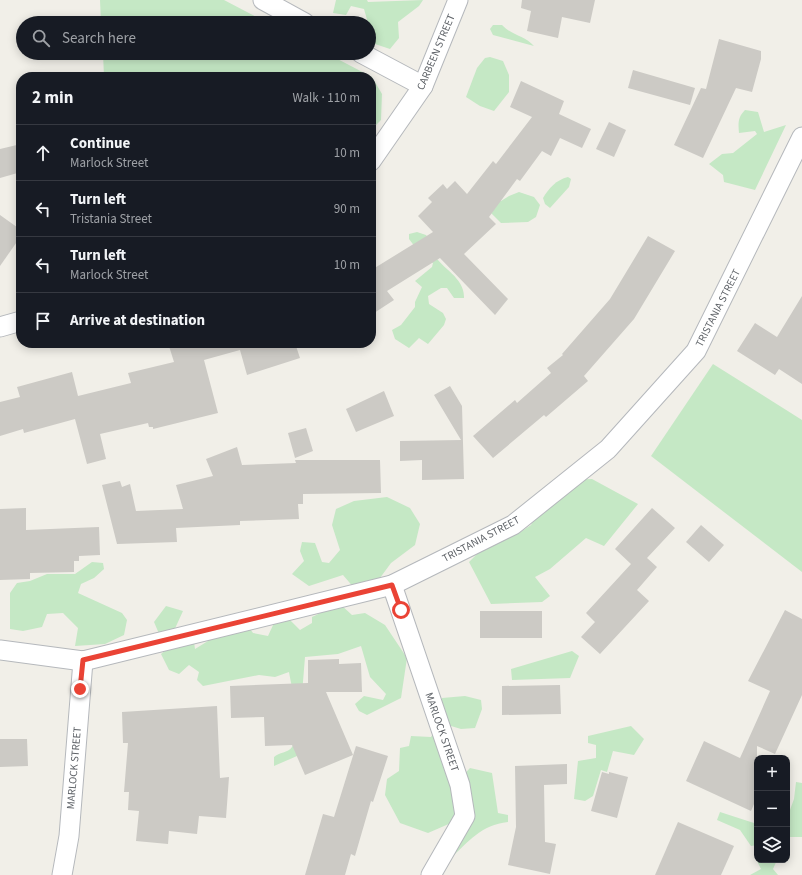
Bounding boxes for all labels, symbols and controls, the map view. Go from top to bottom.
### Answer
street label: CARBEEN STREET [413,12,459,92]
search box [16,16,376,60]
icon: search [30,27,52,49]
text: Search here [62,28,136,49]
text: 2 min [32,86,73,110]
text: Walk · 110 m [292,89,360,107]
text: Continue [70,133,130,154]
icon: ahead [32,142,54,164]
text: 10 m [334,144,360,162]
text: Marlock Street [70,154,148,172]
text: Turn left [70,189,126,210]
icon: left [32,198,54,220]
text: 90 m [334,200,360,218]
text: Tristania Street [70,210,152,228]
text: Turn left [70,245,126,266]
icon: left [32,254,54,276]
text: 10 m [334,256,360,274]
text: Marlock Street [70,266,148,284]
street label: TRISTANIA STREET [692,266,744,350]
icon: arrive [32,310,54,332]
text: Arrive at destination [70,310,205,331]
street label: TRISTANIA STREET [440,512,522,566]
route start [392,601,410,619]
route end [71,680,89,698]
street label: MARLOCK STREET [421,690,463,774]
street label: MARLOCK STREET [63,726,85,810]
map controls [754,755,790,863]
button: + [754,755,790,791]
button: − [754,791,790,827]
button: layers [754,827,790,863]

